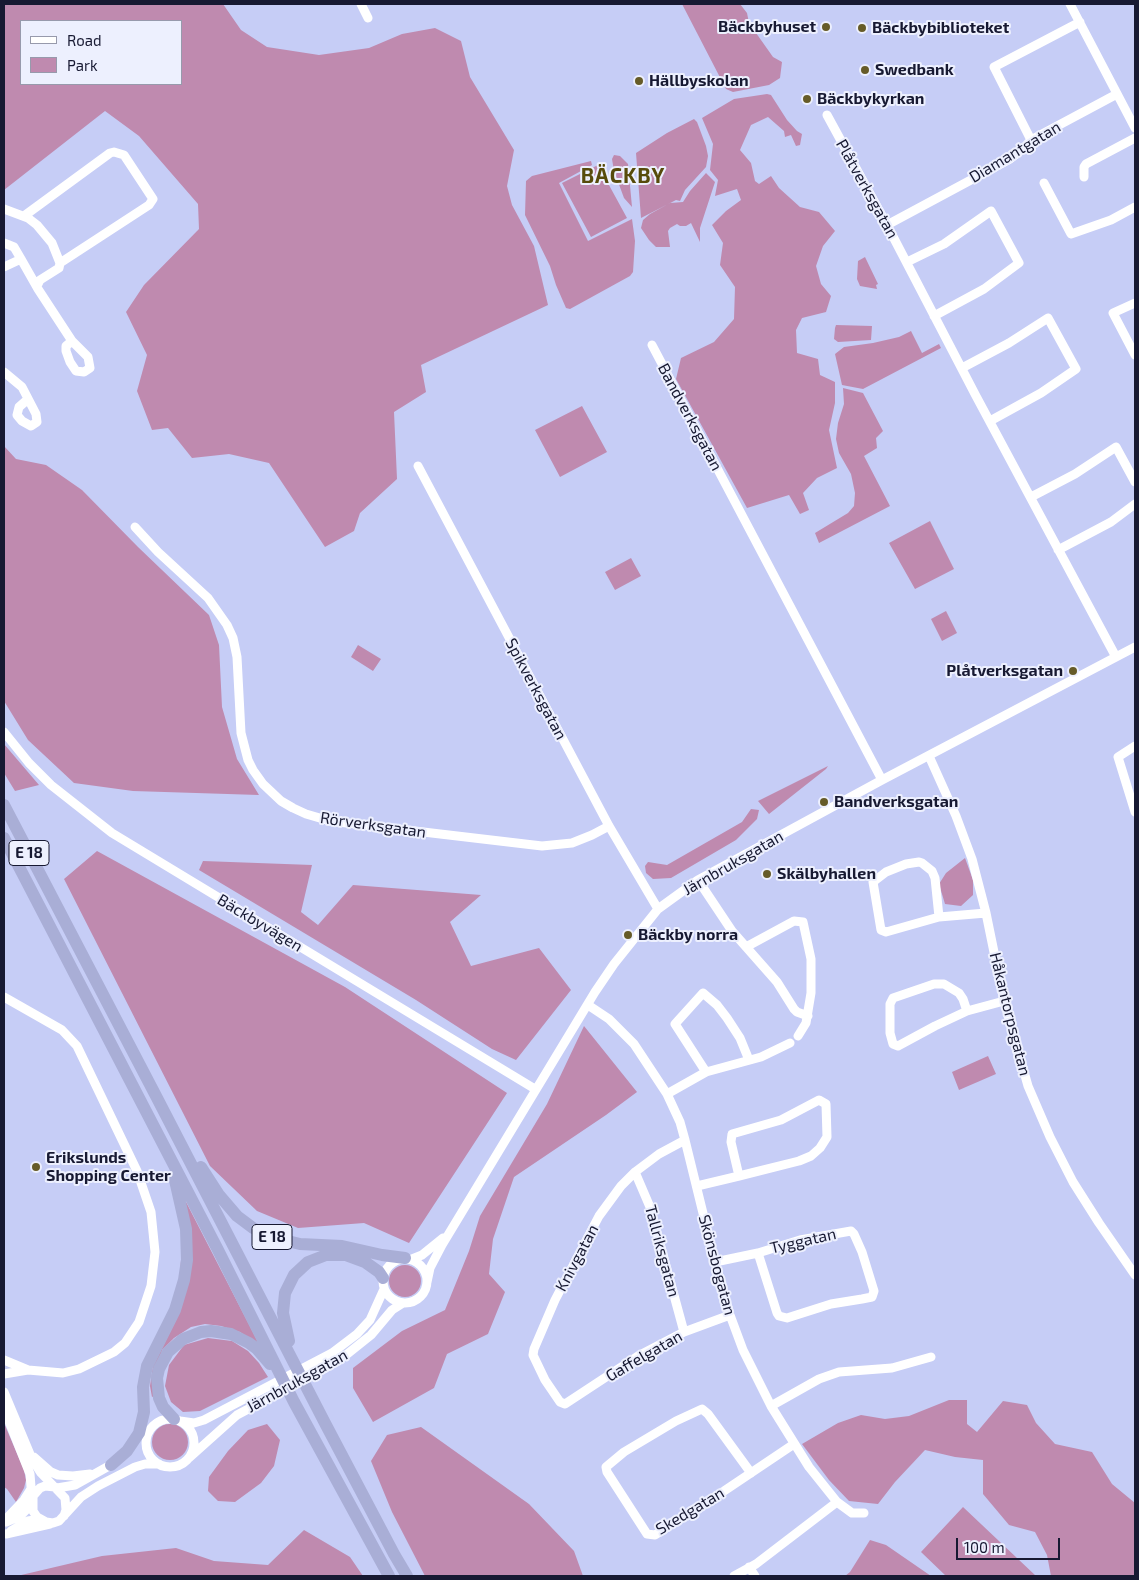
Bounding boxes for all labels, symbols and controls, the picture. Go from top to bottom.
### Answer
place label: Bäckbyhuset [718,17,816,37]
place label: Bäckbybiblioteket [872,18,1009,38]
legend [20,20,182,85]
marker: Bäckbyhuset [820,21,832,33]
marker: Bäckbybiblioteket [856,22,868,34]
text: Road [67,31,102,49]
text: Park [67,56,98,74]
place label: Swedbank [875,60,954,80]
marker: Swedbank [859,64,871,76]
place label: Hällbyskolan [649,71,749,91]
marker: Hällbyskolan [633,75,645,87]
place label: Bäckbykyrkan [817,89,924,109]
marker: Bäckbykyrkan [801,93,813,105]
street label: Diamantgatan [966,117,1064,187]
street label: Plåtverksgatan [832,136,902,242]
district label: BÄCKBY [580,163,666,189]
street label: Bandverksgatan [654,360,726,474]
street label: Spikverksgatan [501,635,571,743]
place label: Plåtverksgatan [946,661,1063,681]
marker: Plåtverksgatan [1067,665,1079,677]
place label: Bandverksgatan [834,792,958,812]
marker: Bandverksgatan [818,796,830,808]
street label: Rörverksgatan [319,808,427,842]
street label: Järnbruksgatan [679,827,787,899]
road number: E 18 [9,840,49,866]
place label: Skälbyhallen [777,864,876,884]
marker: Skälbyhallen [761,868,773,880]
street label: Bäckbyvägen [214,890,306,956]
place label: Bäckby norra [638,925,738,945]
marker: Bäckby norra [622,929,634,941]
street label: Håkantorpsgatan [985,950,1035,1078]
place label: Erikslunds Shopping Center [46,1148,171,1186]
marker: Erikslunds Shopping Center [30,1161,42,1173]
street label: Tallriksgatan [640,1203,684,1299]
street label: Skönsbogatan [694,1213,740,1317]
street label: Knivgatan [551,1221,603,1295]
road number: E 18 [252,1224,292,1250]
street label: Tyggatan [768,1224,838,1258]
street label: Gaffelgatan [602,1326,686,1386]
street label: Järnbruksgatan [243,1345,351,1417]
street label: Skedgatan [652,1483,728,1539]
scale bar [959,1528,1063,1560]
text: 100 m [964,1538,1005,1556]

